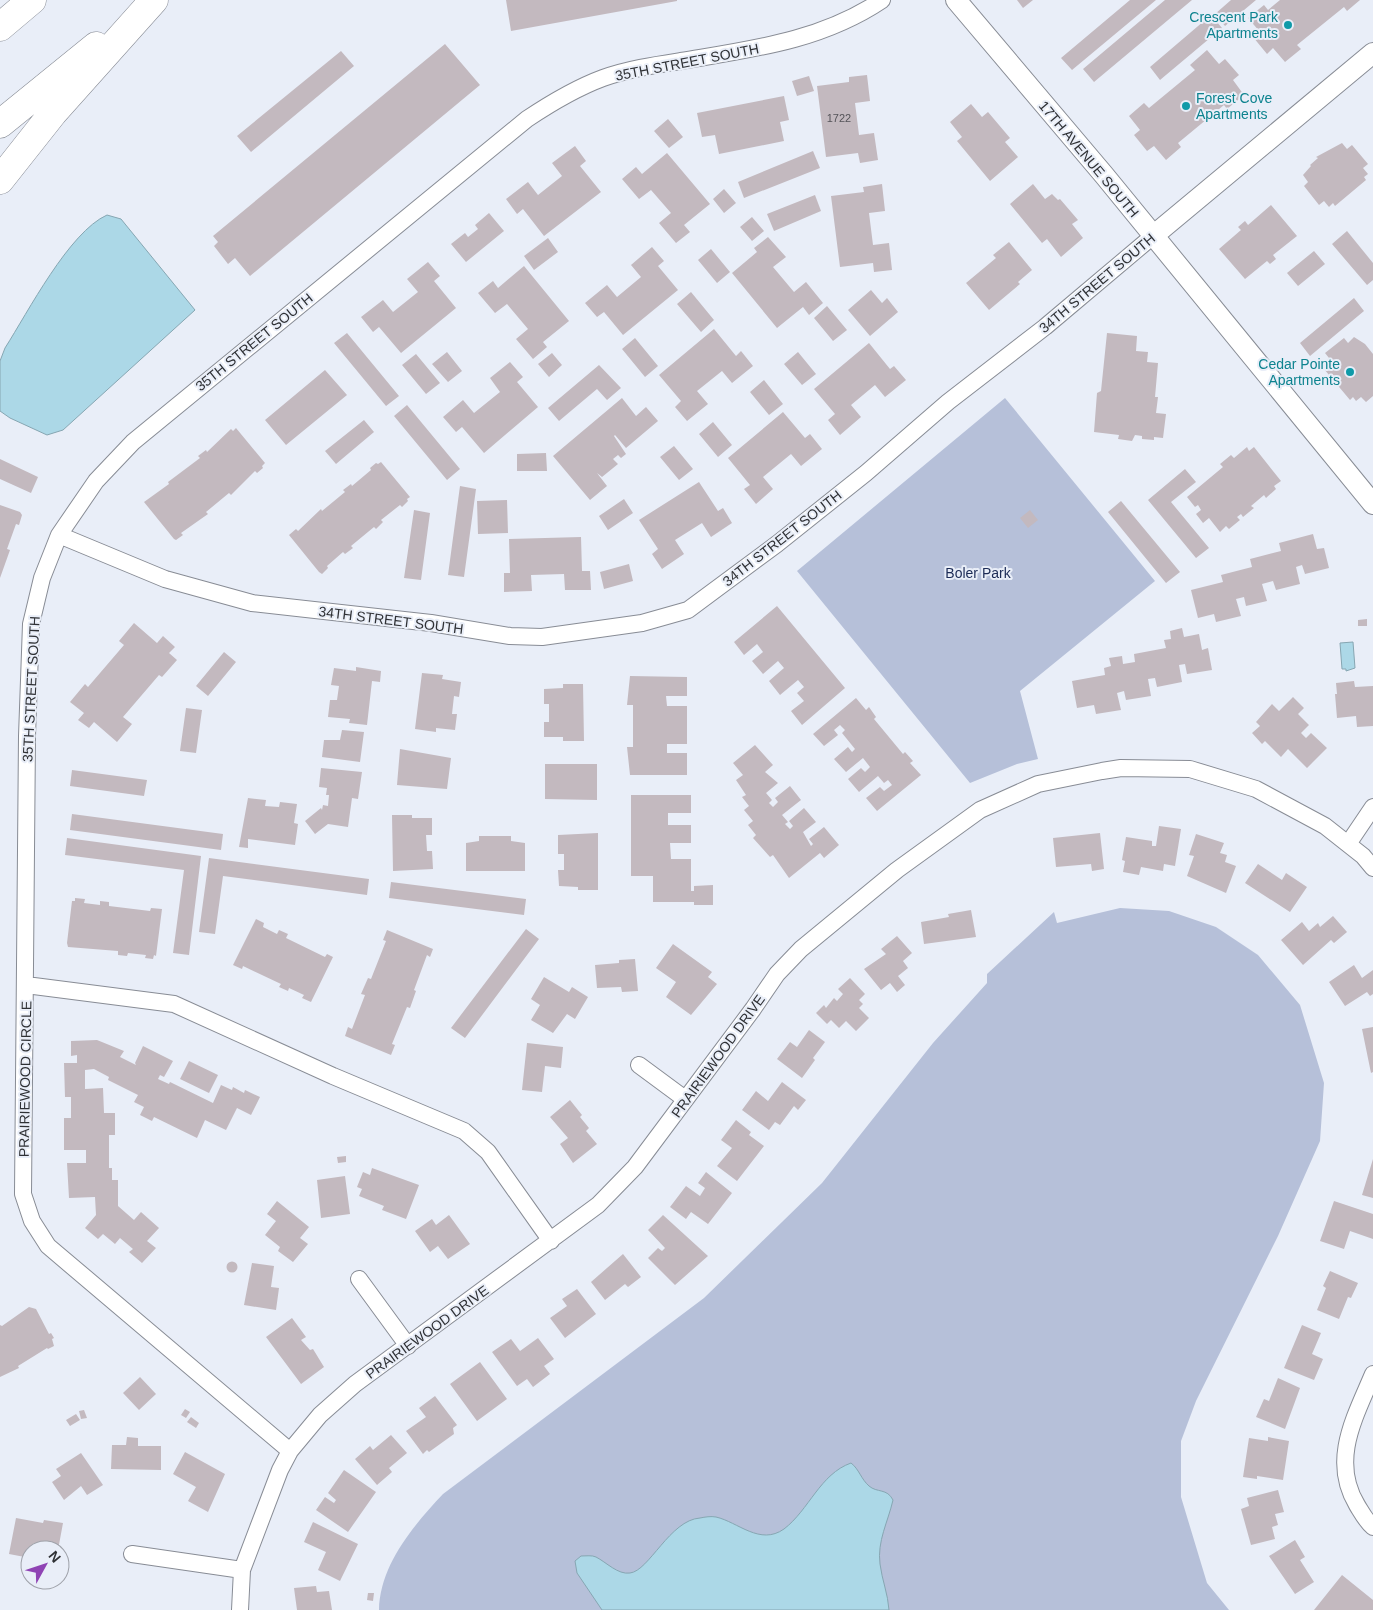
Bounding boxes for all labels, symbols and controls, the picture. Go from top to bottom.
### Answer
place label: Crescent Park Apartments [1189,9,1279,41]
marker: Crescent Park Apartments [1282,19,1294,31]
street label: 35TH STREET SOUTH [614,40,760,84]
place label: Forest Cove Apartments [1196,90,1272,122]
street label: 17TH AVENUE SOUTH [1036,98,1142,220]
marker: Forest Cove Apartments [1180,100,1192,112]
house number: 1722 [827,112,851,124]
street label: 34TH STREET SOUTH [1036,230,1158,336]
street label: 35TH STREET SOUTH [192,290,316,394]
place label: Cedar Pointe Apartments [1258,356,1340,388]
marker: Cedar Pointe Apartments [1344,366,1356,378]
street label: 34TH STREET SOUTH [720,487,844,589]
park label: Boler Park [945,565,1012,581]
street label: 34TH STREET SOUTH [318,603,464,637]
street label: 35TH STREET SOUTH [19,616,43,762]
street label: PRAIRIEWOOD DRIVE [668,992,768,1120]
street label: PRAIRIEWOOD CIRCLE [16,1001,34,1157]
street label: PRAIRIEWOOD DRIVE [363,1282,491,1382]
north arrow [20,1540,70,1590]
text: N [46,1548,64,1566]

